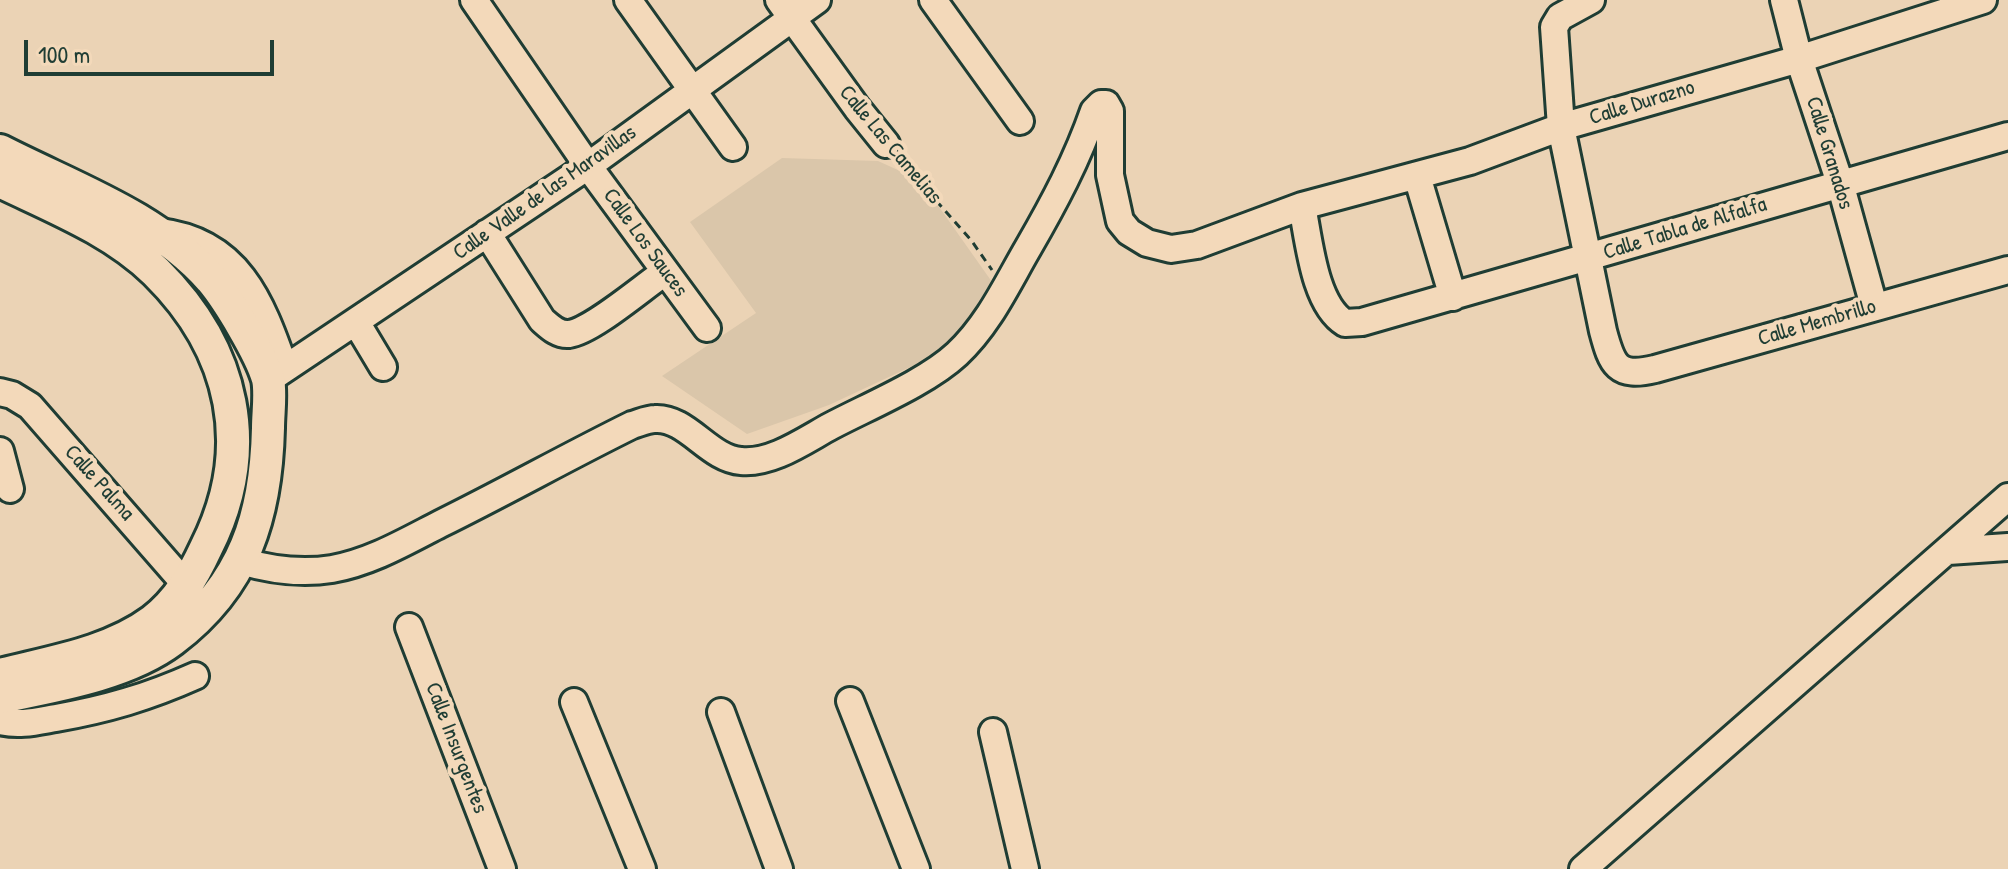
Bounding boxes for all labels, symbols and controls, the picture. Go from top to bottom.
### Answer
scale bar [28,24,278,74]
text: 100 m [38,38,90,70]
street label: Calle Durazno [1586,75,1698,131]
street label: Calle Las Camelias [833,80,947,210]
street label: Calle Granados [1799,94,1859,212]
street label: Calle Valle de las Maravillas [448,120,642,266]
street label: Calle Los Sauces [597,184,693,302]
street label: Calle Tabla de Alfalfa [1600,192,1770,266]
street label: Calle Membrillo [1755,294,1879,352]
street label: Calle Palma [58,440,140,526]
street label: Calle Insurgentes [419,679,493,817]

